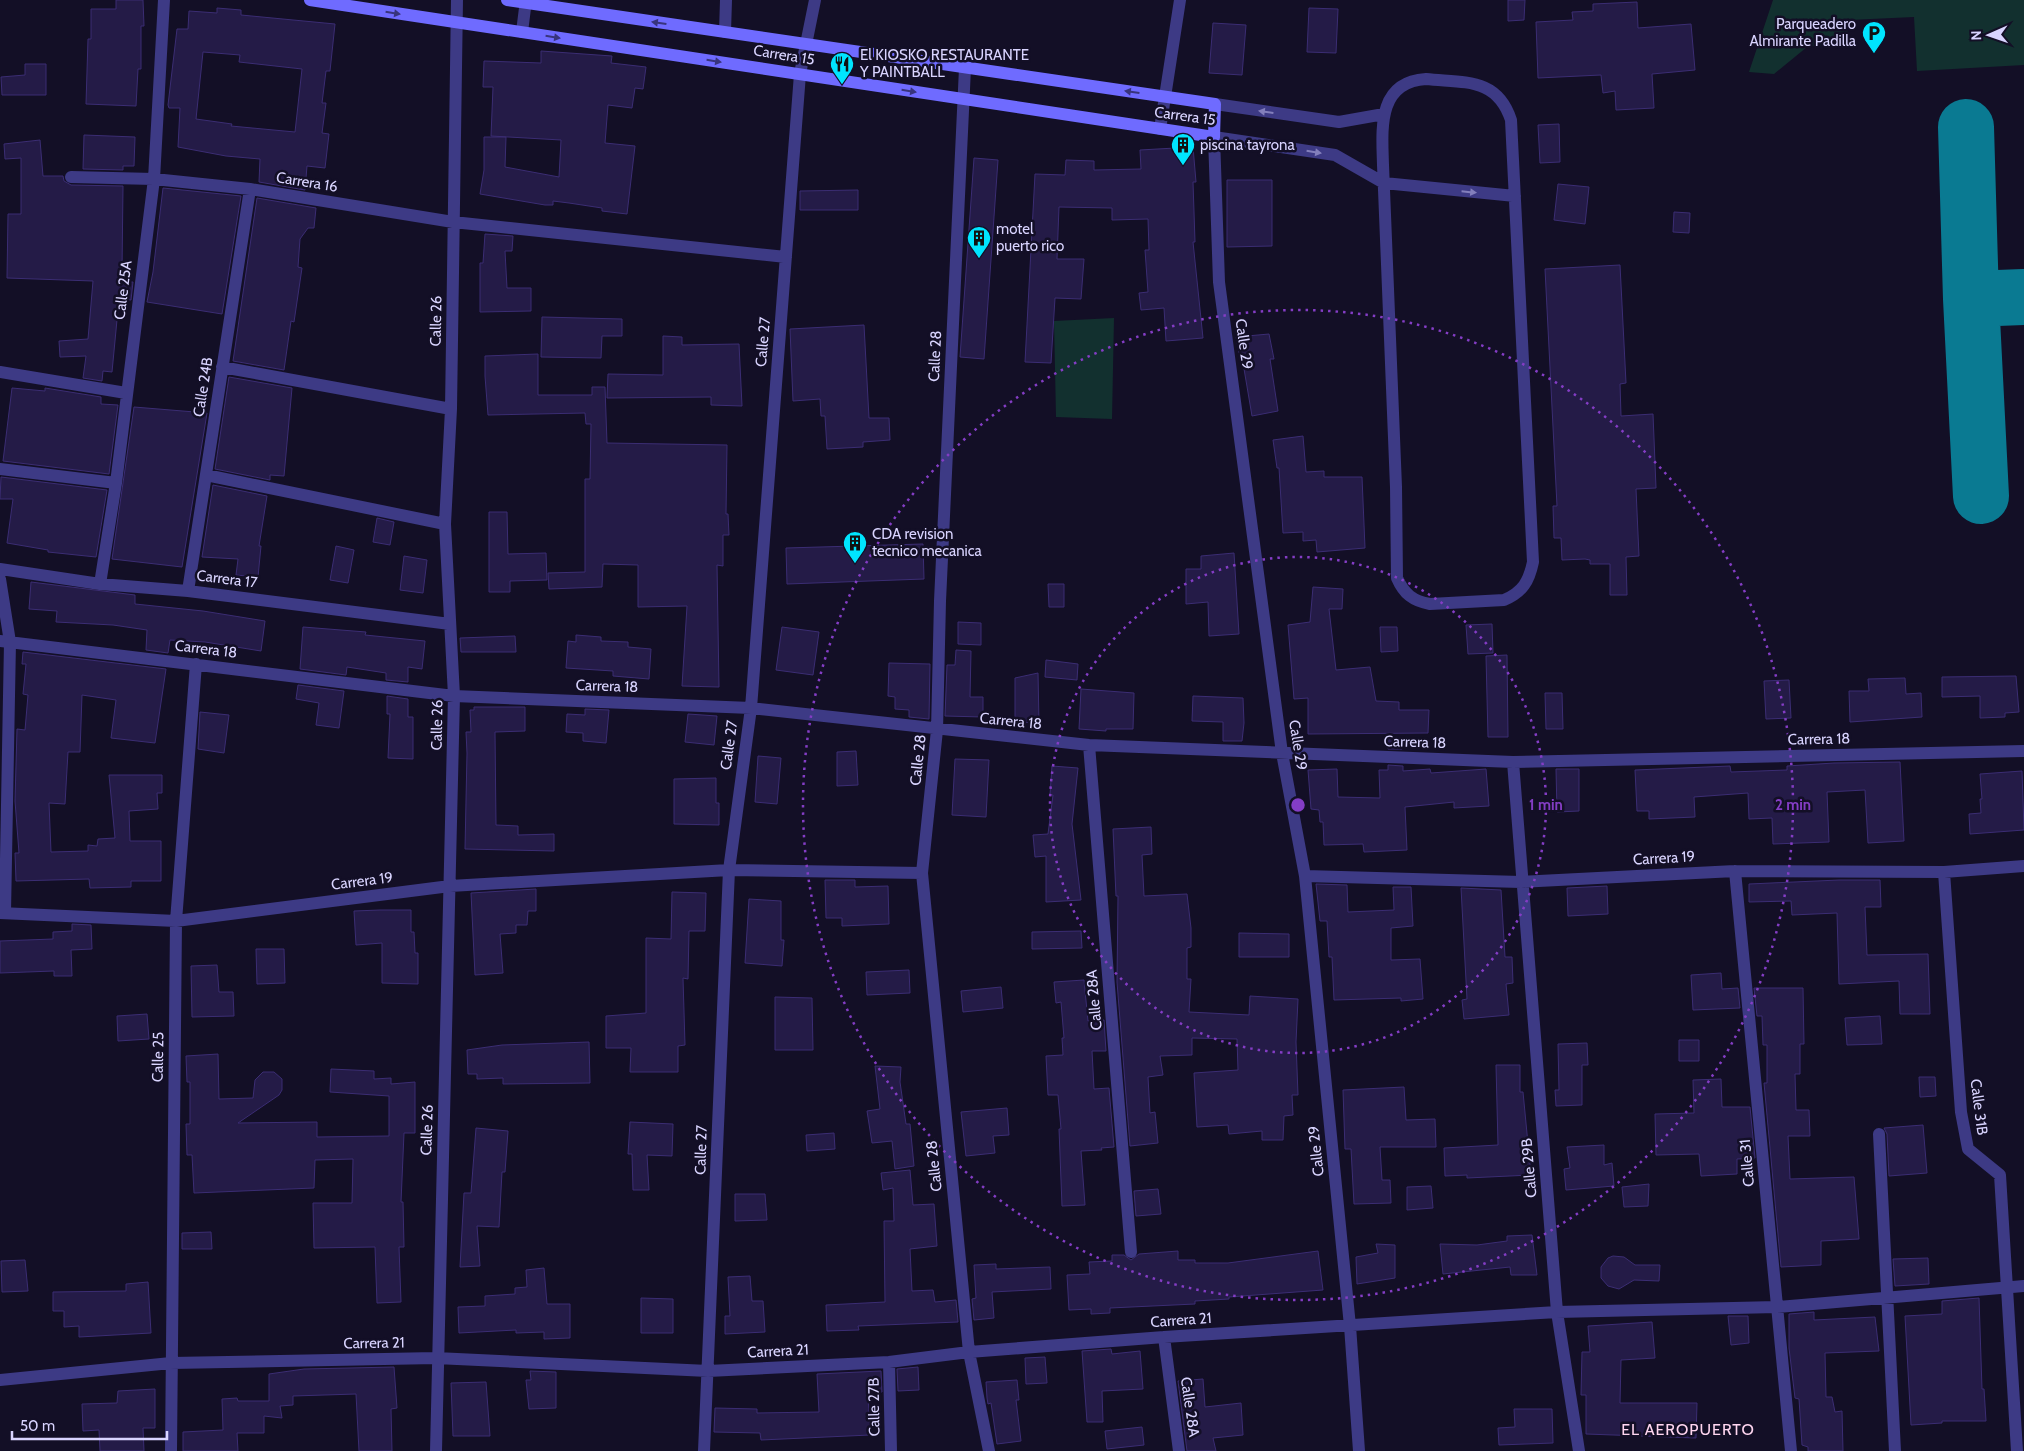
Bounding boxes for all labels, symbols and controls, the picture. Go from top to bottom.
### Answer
one-way arrow [385,9,401,17]
north arrow [1964,10,2014,60]
place label: Parqueadero Almirante Padilla [1749,15,1857,50]
one-way arrow [651,18,667,26]
parking icon: Parqueadero Almirante Padilla [1861,20,1887,54]
text: N [1967,30,1985,41]
one-way arrow [546,33,562,41]
street label: Carrera 15 [752,41,816,69]
place label: El KIOSKO RESTAURANTE Y PAINTBALL [859,46,1029,81]
restaurant icon: El KIOSKO RESTAURANTE Y PAINTBALL [829,51,855,85]
one-way arrow [707,57,723,65]
one-way arrow [902,87,918,95]
one-way arrow [1124,88,1140,96]
street label: Carrera 15 [1153,103,1217,129]
one-way arrow [1258,108,1274,116]
building icon: piscina tayrona [1170,132,1196,166]
place label: piscina tayrona [1200,136,1295,154]
one-way arrow [1307,148,1323,156]
street label: Carrera 16 [275,168,339,196]
one-way arrow [1461,188,1477,196]
place label: motel puerto rico [996,220,1064,255]
building icon: motel puerto rico [966,225,992,259]
street label: Calle 25A [110,259,136,321]
street label: Calle 26 [427,295,445,347]
street label: Calle 27 [752,316,774,368]
street label: Calle 29 [1232,318,1256,370]
street label: Calle 28 [925,330,945,382]
street label: Calle 24B [189,356,217,418]
place label: CDA revision tecnico mecanica [872,525,983,560]
building icon: CDA revision tecnico mecanica [842,530,868,564]
street label: Carrera 17 [196,566,259,592]
street label: Carrera 18 [174,636,238,662]
street label: Carrera 18 [575,676,639,696]
street label: Calle 26 [428,699,446,751]
street label: Carrera 18 [979,709,1043,733]
street label: Calle 29 [1285,718,1311,772]
street label: Calle 27 [717,719,741,771]
street label: Carrera 18 [1788,729,1850,749]
street label: Carrera 18 [1383,732,1447,752]
street label: Calle 28 [906,733,930,787]
centre of rings [1289,796,1307,814]
text: 1 min [1529,796,1563,814]
text: 2 min [1775,796,1811,814]
street label: Carrera 19 [1633,847,1695,869]
street label: Carrera 19 [330,868,394,894]
street label: Calle 28A [1082,968,1106,1031]
street label: Calle 25 [149,1032,167,1082]
street label: Calle 31B [1967,1078,1991,1136]
street label: Calle 26 [417,1104,437,1156]
street label: Calle 27 [691,1124,711,1175]
street label: Calle 29 [1304,1125,1328,1177]
street label: Calle 29B [1517,1137,1541,1199]
street label: Calle 28 [922,1139,946,1193]
street label: Calle 31 [1736,1139,1758,1187]
street label: Carrera 21 [1150,1309,1212,1331]
street label: Carrera 21 [343,1333,405,1353]
street label: Carrera 21 [747,1340,809,1362]
street label: Calle 28A [1177,1376,1203,1439]
street label: Calle 27B [864,1377,884,1437]
scale bar [12,1408,168,1440]
text: 50 m [20,1417,55,1435]
district label: EL AEROPUERTO [1621,1420,1755,1439]

